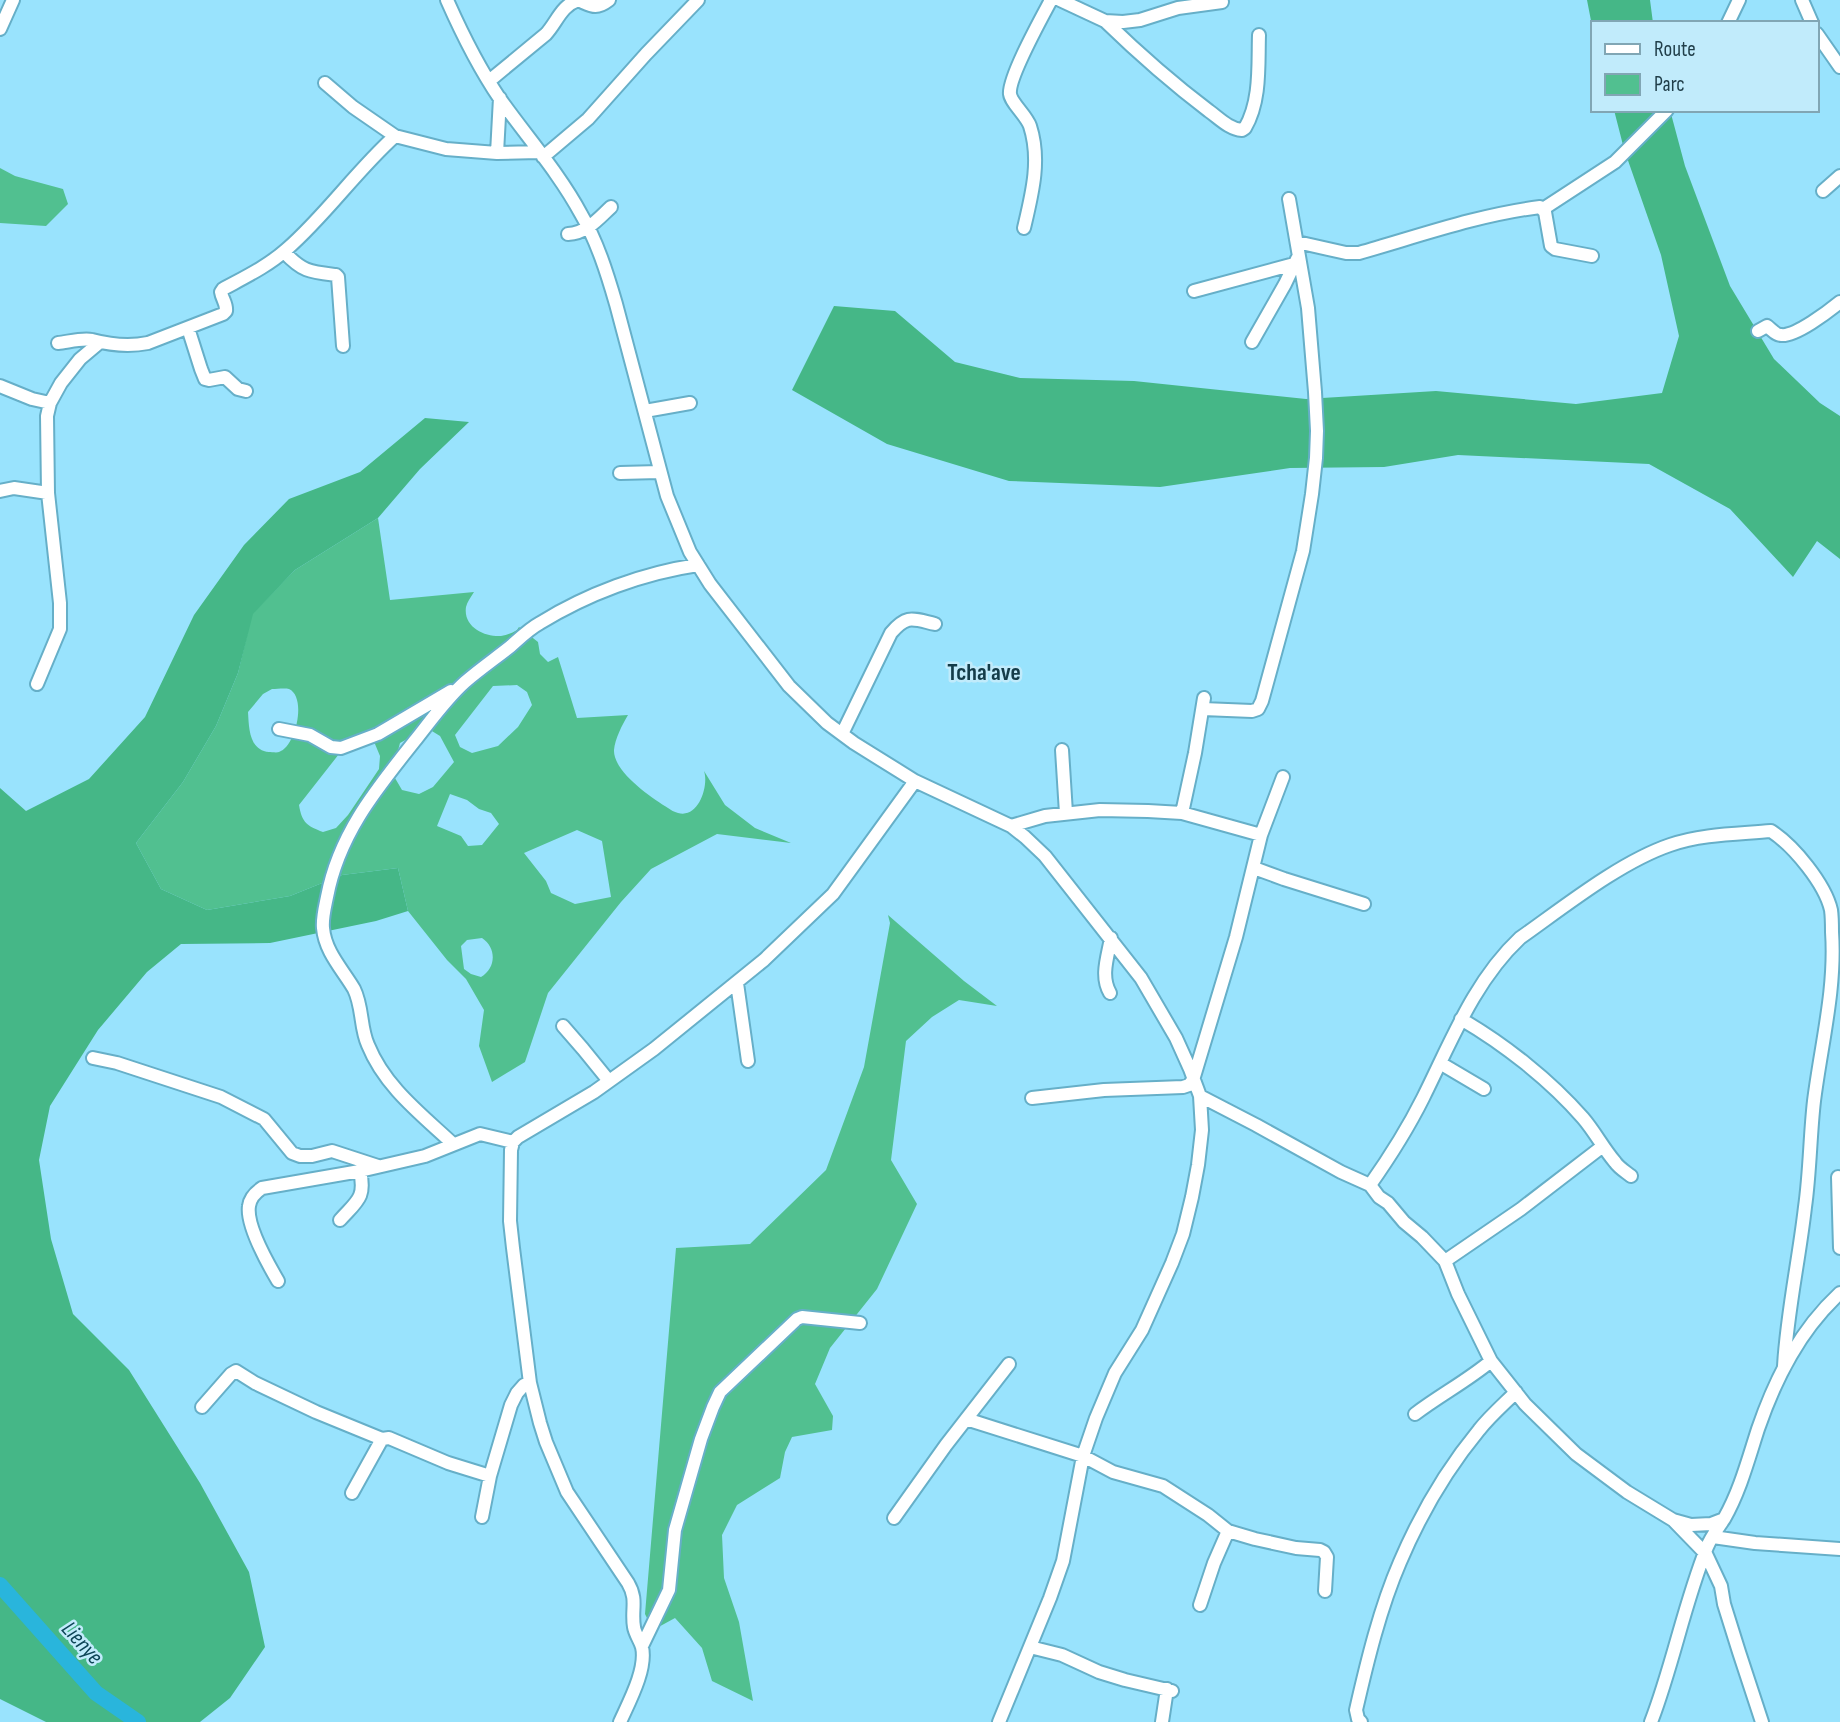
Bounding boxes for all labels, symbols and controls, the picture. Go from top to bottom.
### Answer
legend [1591,21,1819,112]
text: Route [1654,37,1696,62]
text: Parc [1654,72,1685,97]
district label: Tcha'ave [947,658,1021,687]
water label: Lienye [55,1616,109,1670]

